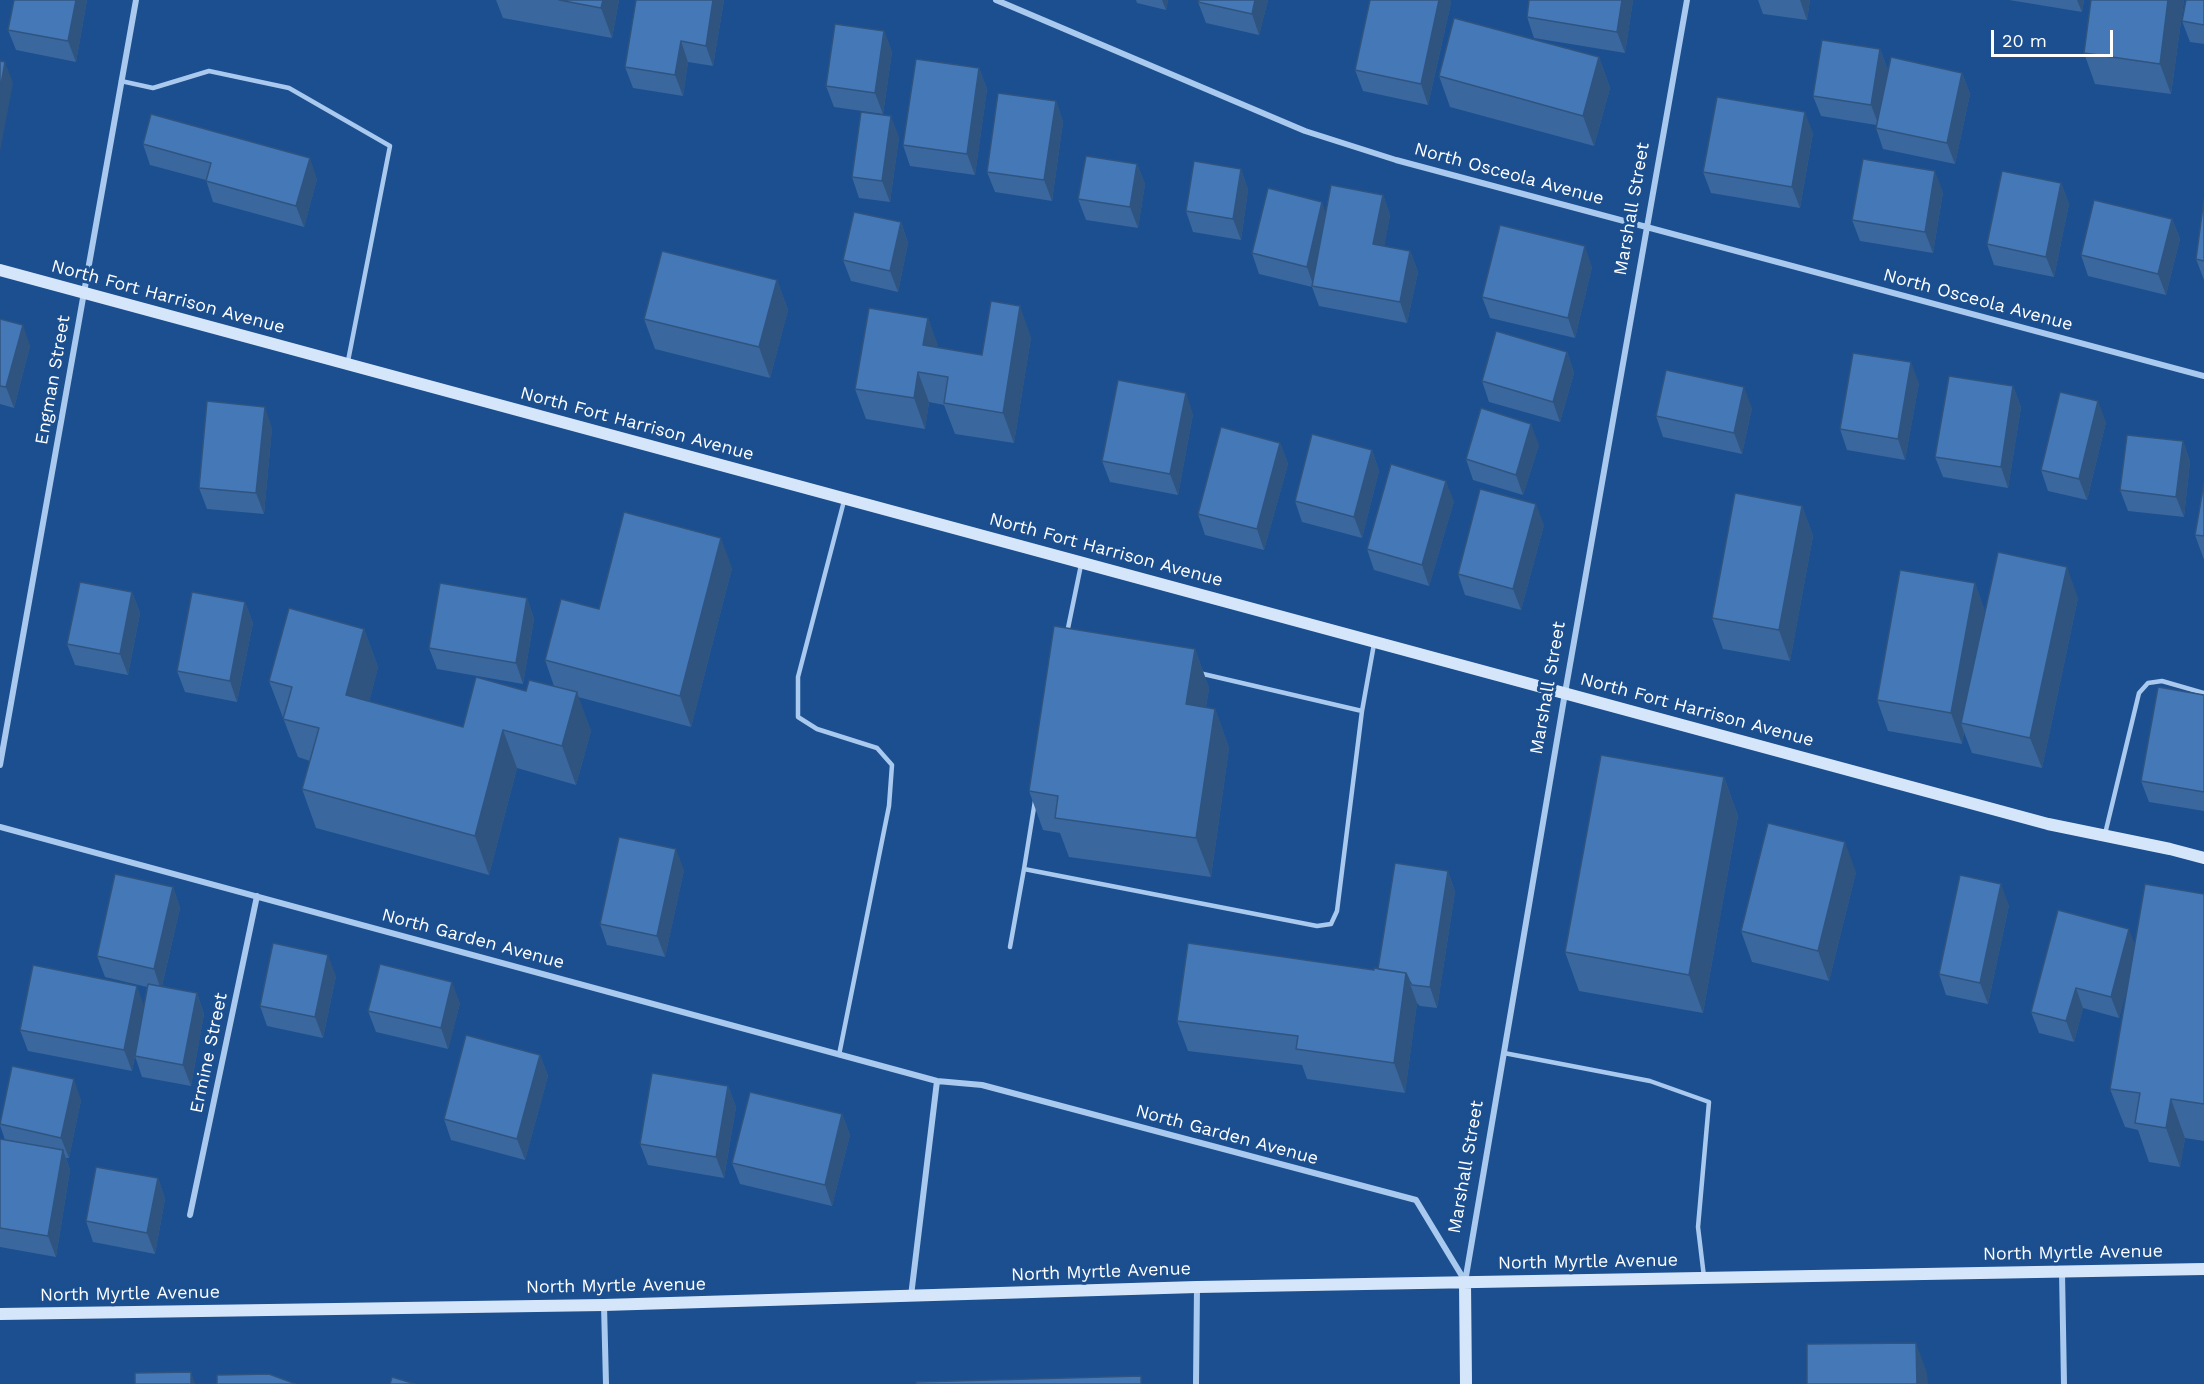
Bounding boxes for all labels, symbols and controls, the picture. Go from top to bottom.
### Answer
scale bar [1994,18,2116,56]
text: 20 m [2002,30,2047,51]
street label: North Osceola Avenue [1412,138,1606,210]
street label: Marshall Street [1610,141,1654,277]
street label: North Fort Harrison Avenue [49,255,287,339]
street label: North Osceola Avenue [1881,264,2075,336]
street label: Engman Street [31,314,75,446]
street label: North Fort Harrison Avenue [518,382,756,466]
street label: North Fort Harrison Avenue [987,508,1225,592]
street label: Marshall Street [1526,620,1570,756]
street label: North Fort Harrison Avenue [1578,668,1816,752]
street label: North Garden Avenue [379,904,567,974]
street label: Ermine Street [186,991,232,1115]
street label: Marshall Street [1444,1099,1488,1235]
street label: North Garden Avenue [1133,1100,1321,1170]
street label: North Myrtle Avenue [1983,1241,2163,1265]
street label: North Myrtle Avenue [1498,1250,1678,1274]
street label: North Myrtle Avenue [1011,1258,1191,1286]
street label: North Myrtle Avenue [526,1274,706,1298]
street label: North Myrtle Avenue [40,1282,220,1306]

